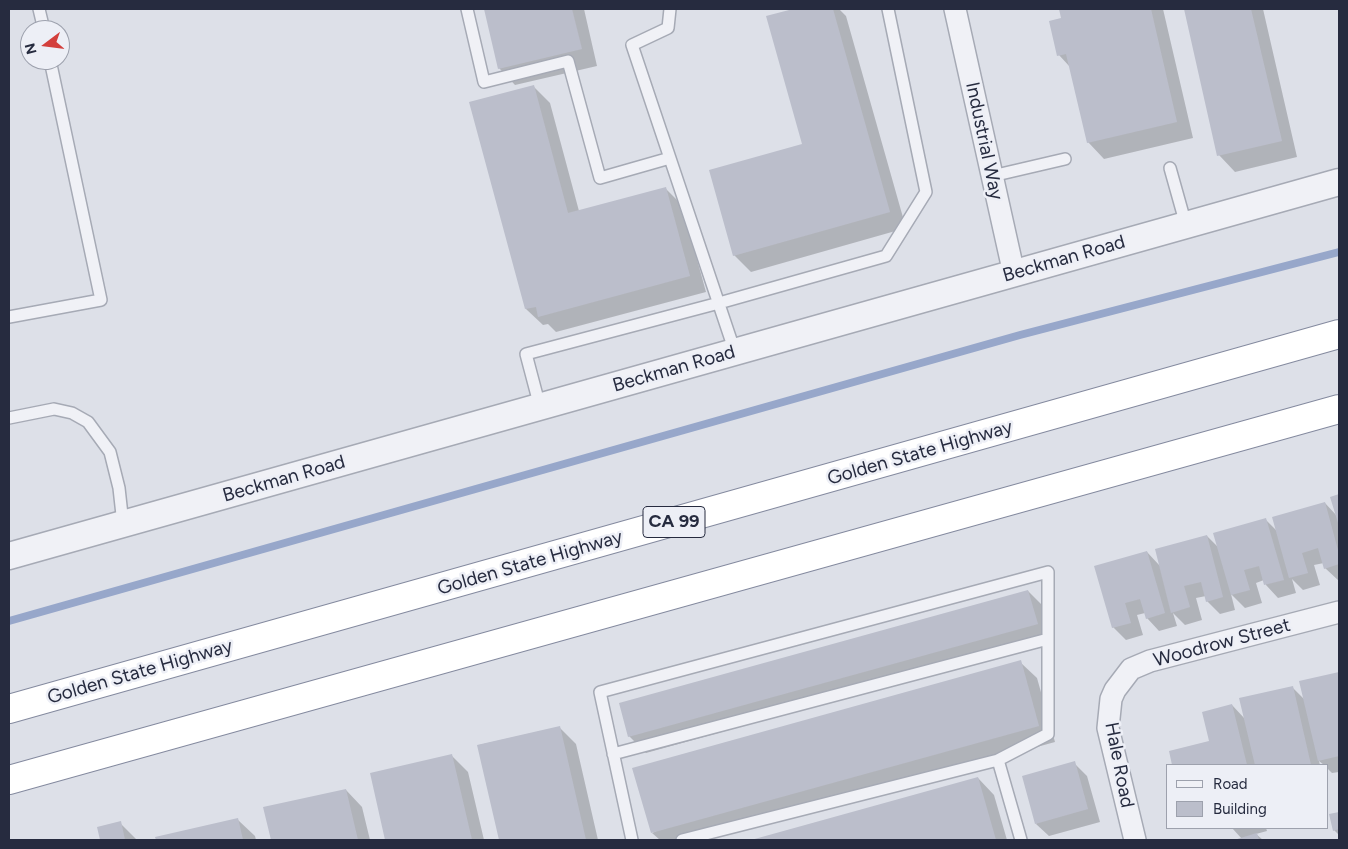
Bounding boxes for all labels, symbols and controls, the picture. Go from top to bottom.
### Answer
north arrow [20,20,70,70]
text: N [21,41,41,56]
street label: Industrial Way [960,80,1008,202]
street label: Beckman Road [1000,231,1128,287]
street label: Beckman Road [610,341,738,397]
street label: Golden State Highway [825,416,1015,490]
street label: Beckman Road [220,451,348,507]
road number: CA 99 [643,507,705,538]
street label: Golden State Highway [435,526,625,600]
street label: Woodrow Street [1151,614,1293,672]
street label: Golden State Highway [45,635,235,709]
street label: Hale Road [1100,720,1138,810]
legend [1166,764,1328,829]
text: Road [1213,775,1248,793]
text: Building [1213,800,1267,818]

